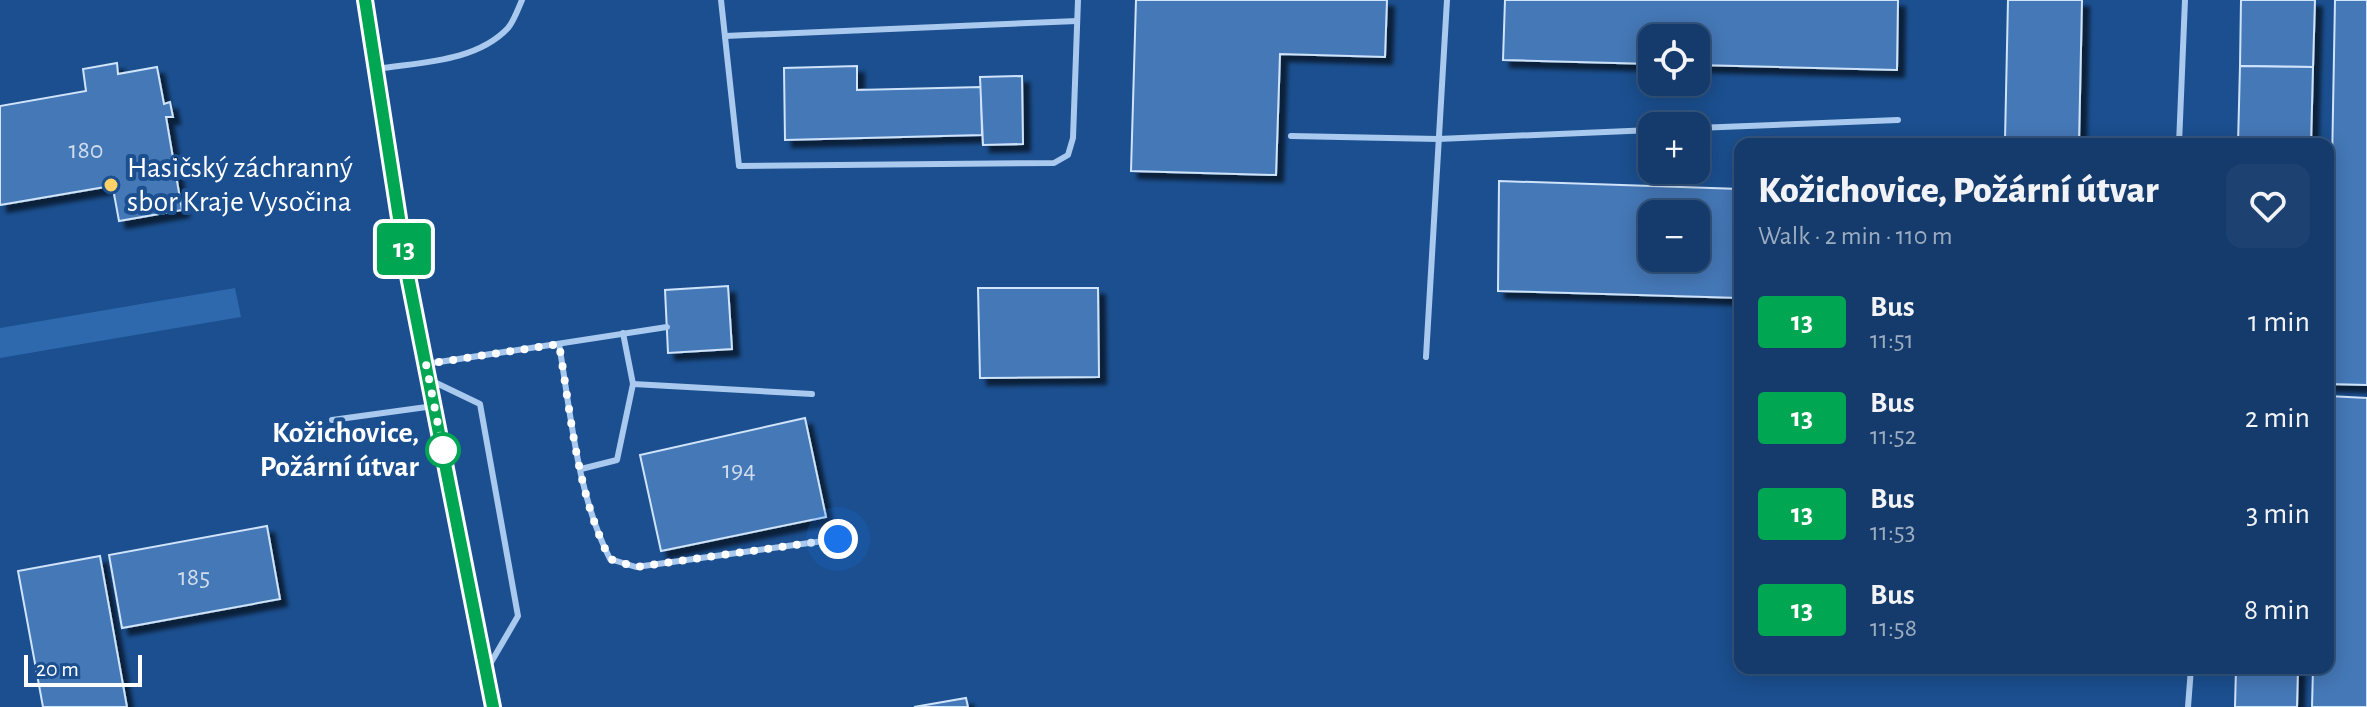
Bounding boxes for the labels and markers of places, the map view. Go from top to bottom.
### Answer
place label: Hasičský záchranný sbor Kraje Vysočina [127,153,353,217]
marker: Hasičský záchranný sbor Kraje Vysočina [102,176,120,194]
place label: Kožichovice, Požární útvar [260,418,420,482]
marker: Kožichovice, Požární útvar [426,433,460,467]

